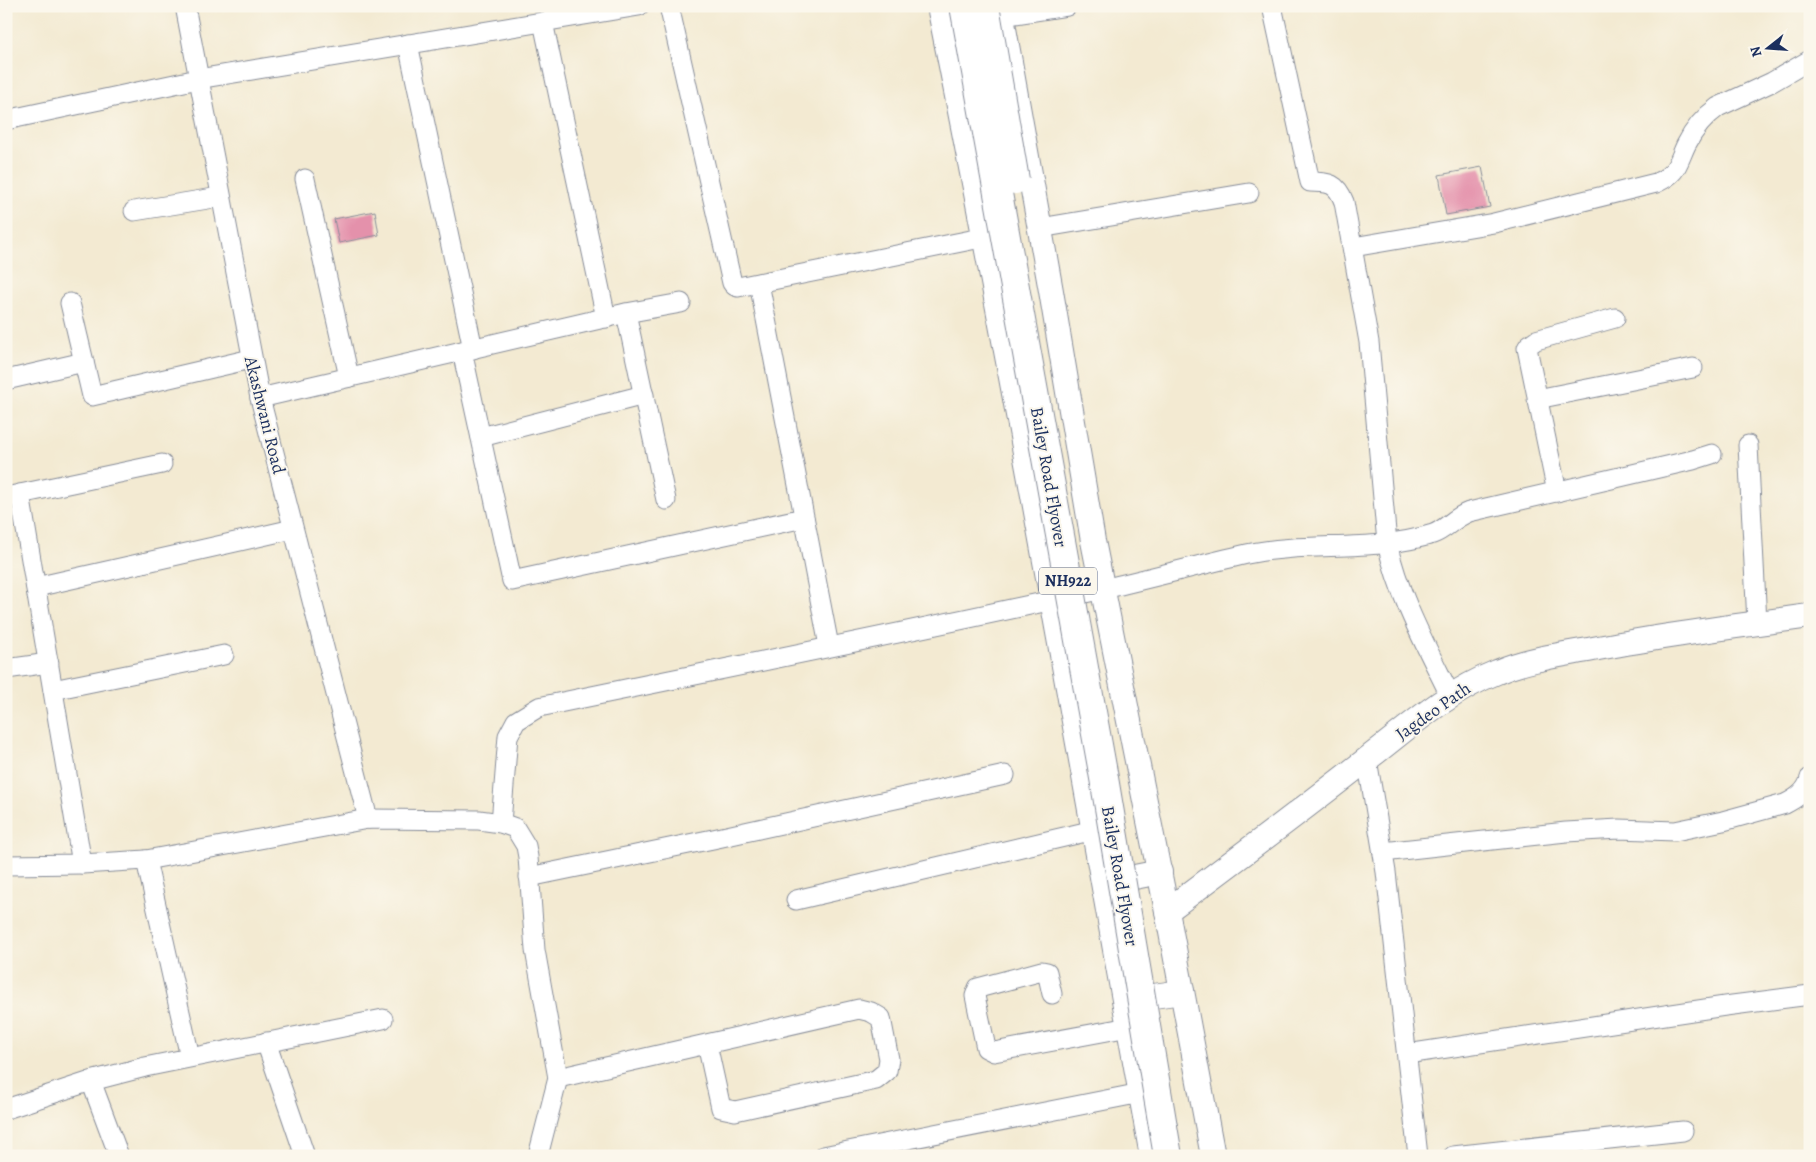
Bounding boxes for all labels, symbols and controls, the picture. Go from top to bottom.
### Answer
north arrow [1744,22,1794,72]
text: N [1745,44,1767,59]
street label: Akashwani Road [239,353,291,477]
street label: Bailey Road Flyover [1025,405,1073,549]
road number: NH922 [1039,568,1097,594]
street label: Jagdeo Path [1391,676,1476,746]
street label: Bailey Road Flyover [1096,804,1144,948]

